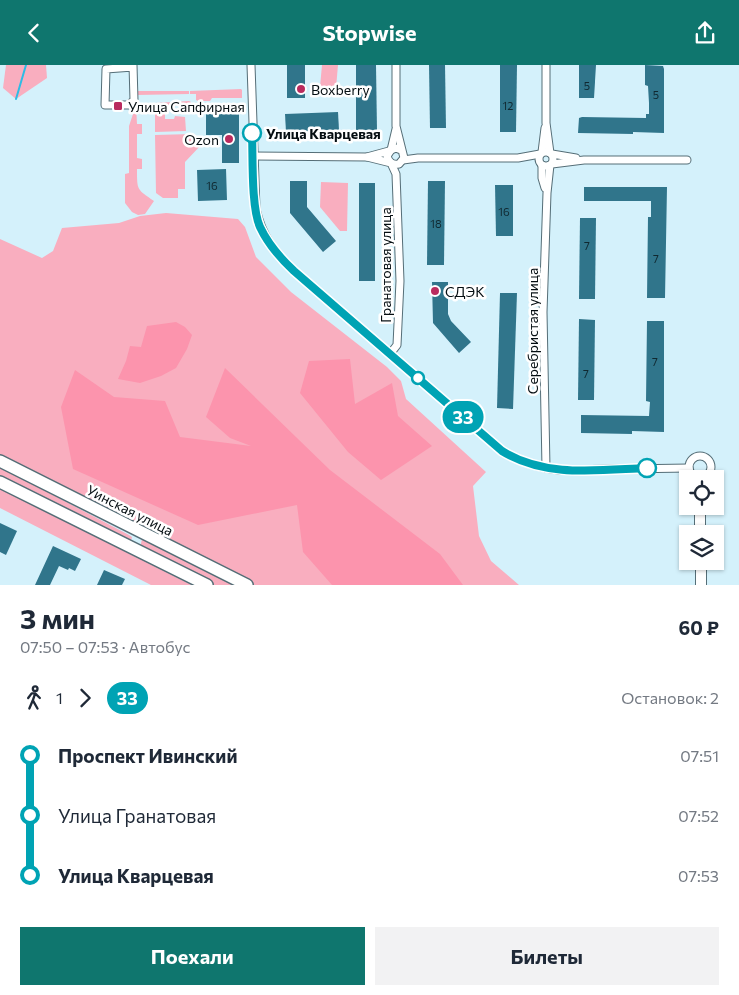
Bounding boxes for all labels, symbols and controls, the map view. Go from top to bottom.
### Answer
icon: back [20,19,48,47]
text: Stopwise [322,19,417,46]
icon: share [691,19,719,47]
house number: 5 [584,79,590,92]
place label: Boxberry [311,81,370,98]
marker: Boxberry [295,83,307,95]
house number: 5 [653,88,659,101]
place label: Улица Сапфирная [128,98,245,115]
house number: 12 [503,99,513,112]
marker: Улица Сапфирная [112,100,124,112]
marker: Улица Кварцевая [242,123,262,143]
place label: Улица Кварцевая [266,125,381,142]
place label: Ozon [184,131,219,148]
marker: Ozon [223,133,235,145]
house number: 16 [206,179,218,192]
house number: 16 [498,205,510,218]
street label: Гранатовая улица [377,207,394,323]
house number: 18 [430,217,442,230]
house number: 7 [584,239,590,252]
house number: 7 [653,252,659,265]
street label: Серебристая улица [524,268,541,394]
place label: СДЭК [445,283,485,300]
marker: СДЭК [429,285,441,297]
house number: 7 [652,355,658,368]
house number: 7 [583,367,589,380]
unlabelled marker [411,371,425,385]
line badge: 33 [440,401,486,433]
text: 33 [453,406,473,428]
unlabelled marker [637,458,657,478]
map controls [679,470,724,570]
button: locate [679,470,724,515]
street label: Уинская улица [84,481,176,539]
button: layers [679,525,724,570]
text: 3 мин [20,601,95,635]
text: 60 ₽ [678,616,719,639]
text: 07:50 – 07:53 · Автобус [20,637,190,656]
icon: walk [20,684,48,712]
icon: forward [71,684,99,712]
text: 33 [117,687,138,709]
text: 1 [56,688,63,707]
text: Остановок: 2 [621,688,719,707]
text: Проспект Ивинский [58,744,237,767]
text: 07:51 [680,746,719,765]
text: Улица Гранатовая [58,804,216,827]
text: 07:52 [678,806,719,825]
text: Улица Кварцевая [58,864,214,887]
text: 07:53 [678,866,719,885]
button: Поехали [20,927,365,985]
button: Билеты [375,927,719,985]

